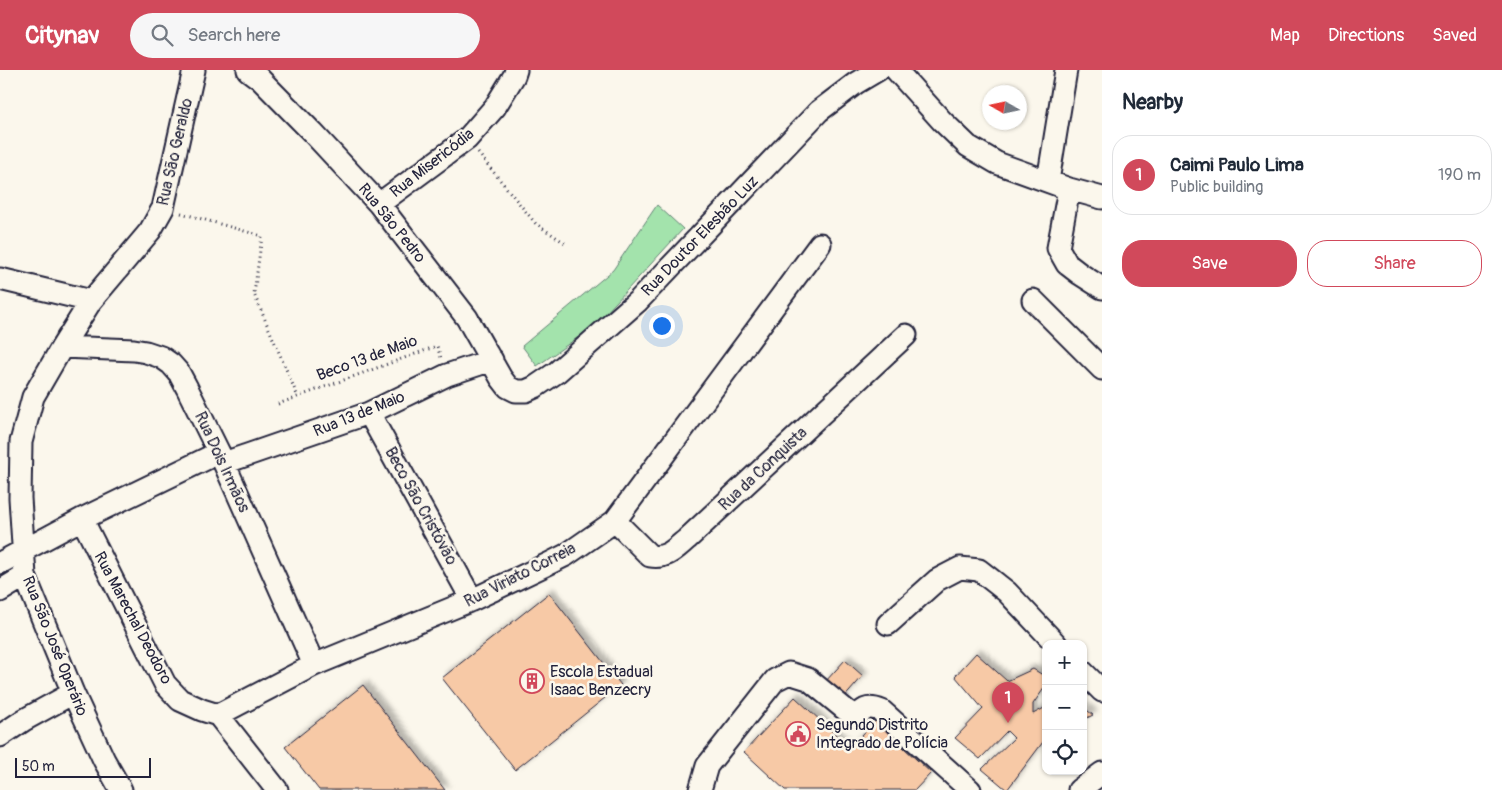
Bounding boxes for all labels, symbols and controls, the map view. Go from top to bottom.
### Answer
search box [130,13,480,58]
text: Citynav [25,21,100,50]
icon: search [148,21,176,49]
text: Search here [188,23,280,47]
text: Map [1270,24,1300,47]
text: Directions [1328,24,1404,47]
text: Saved [1432,24,1477,47]
north arrow [982,85,1027,130]
text: Nearby [1122,89,1183,116]
street label: Rua São Geraldo [153,96,197,208]
street label: Rua Misericódia [386,124,478,202]
text: Caimi Paulo Lima [1170,153,1304,177]
text: 1 [1136,165,1142,185]
text: 190 m [1438,165,1481,185]
street label: Rua Doutor Elesbão Luz [637,172,763,300]
text: Public building [1170,177,1263,197]
street label: Rua São Pedro [354,179,430,267]
button: Save [1122,240,1297,287]
button: Share [1307,240,1482,287]
your location [649,313,675,339]
street label: Beco 13 de Maio [314,330,420,385]
street label: Rua 13 de Maio [310,386,408,441]
street label: Rua Dois Irmãos [190,408,254,516]
street label: Rua da Conquista [715,423,811,515]
street label: Beco São Cristóvão [380,444,462,569]
street label: Rua Viriato Correia [461,538,579,612]
street label: Rua Marechal Deodoro [90,548,177,688]
street label: Rua São José Operário [18,573,92,719]
map controls [1042,640,1087,775]
button: + [1042,640,1087,685]
place label: Escola Estadual Isaac Benzecry [550,662,653,700]
building icon: Escola Estadual Isaac Benzecry [519,668,545,694]
pin: 1 [992,682,1024,723]
button: − [1042,685,1087,730]
place label: Segundo Distrito Integrado de Polícia [816,715,948,753]
public building icon: Segundo Distrito Integrado de Polícia [785,721,811,747]
button: locate [1042,730,1087,775]
scale bar [15,755,151,778]
text: 50 m [22,758,55,775]

